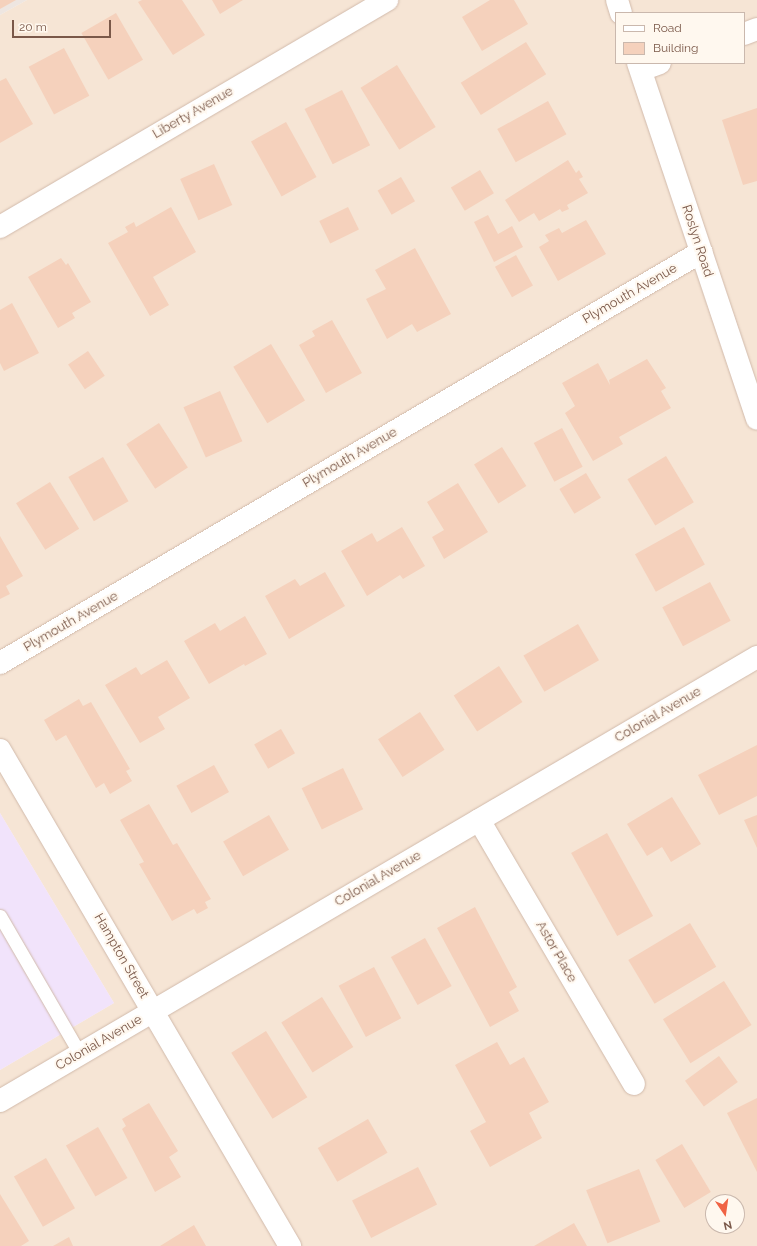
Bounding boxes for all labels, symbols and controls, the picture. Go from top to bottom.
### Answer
scale bar [14,12,113,38]
legend [615,12,745,64]
text: 20 m [19,20,47,34]
text: Road [653,21,682,35]
text: Building [653,41,699,55]
street label: Liberty Avenue [150,84,236,142]
street label: Roslyn Road [678,203,716,279]
street label: Plymouth Avenue [580,261,680,327]
street label: Plymouth Avenue [300,425,400,491]
street label: Plymouth Avenue [21,589,121,655]
street label: Colonial Avenue [612,684,704,746]
street label: Colonial Avenue [332,848,424,910]
street label: Hampton Street [90,911,152,1001]
street label: Astor Place [532,919,580,985]
street label: Colonial Avenue [53,1012,145,1074]
north arrow [705,1194,745,1234]
text: N [722,1218,733,1232]

